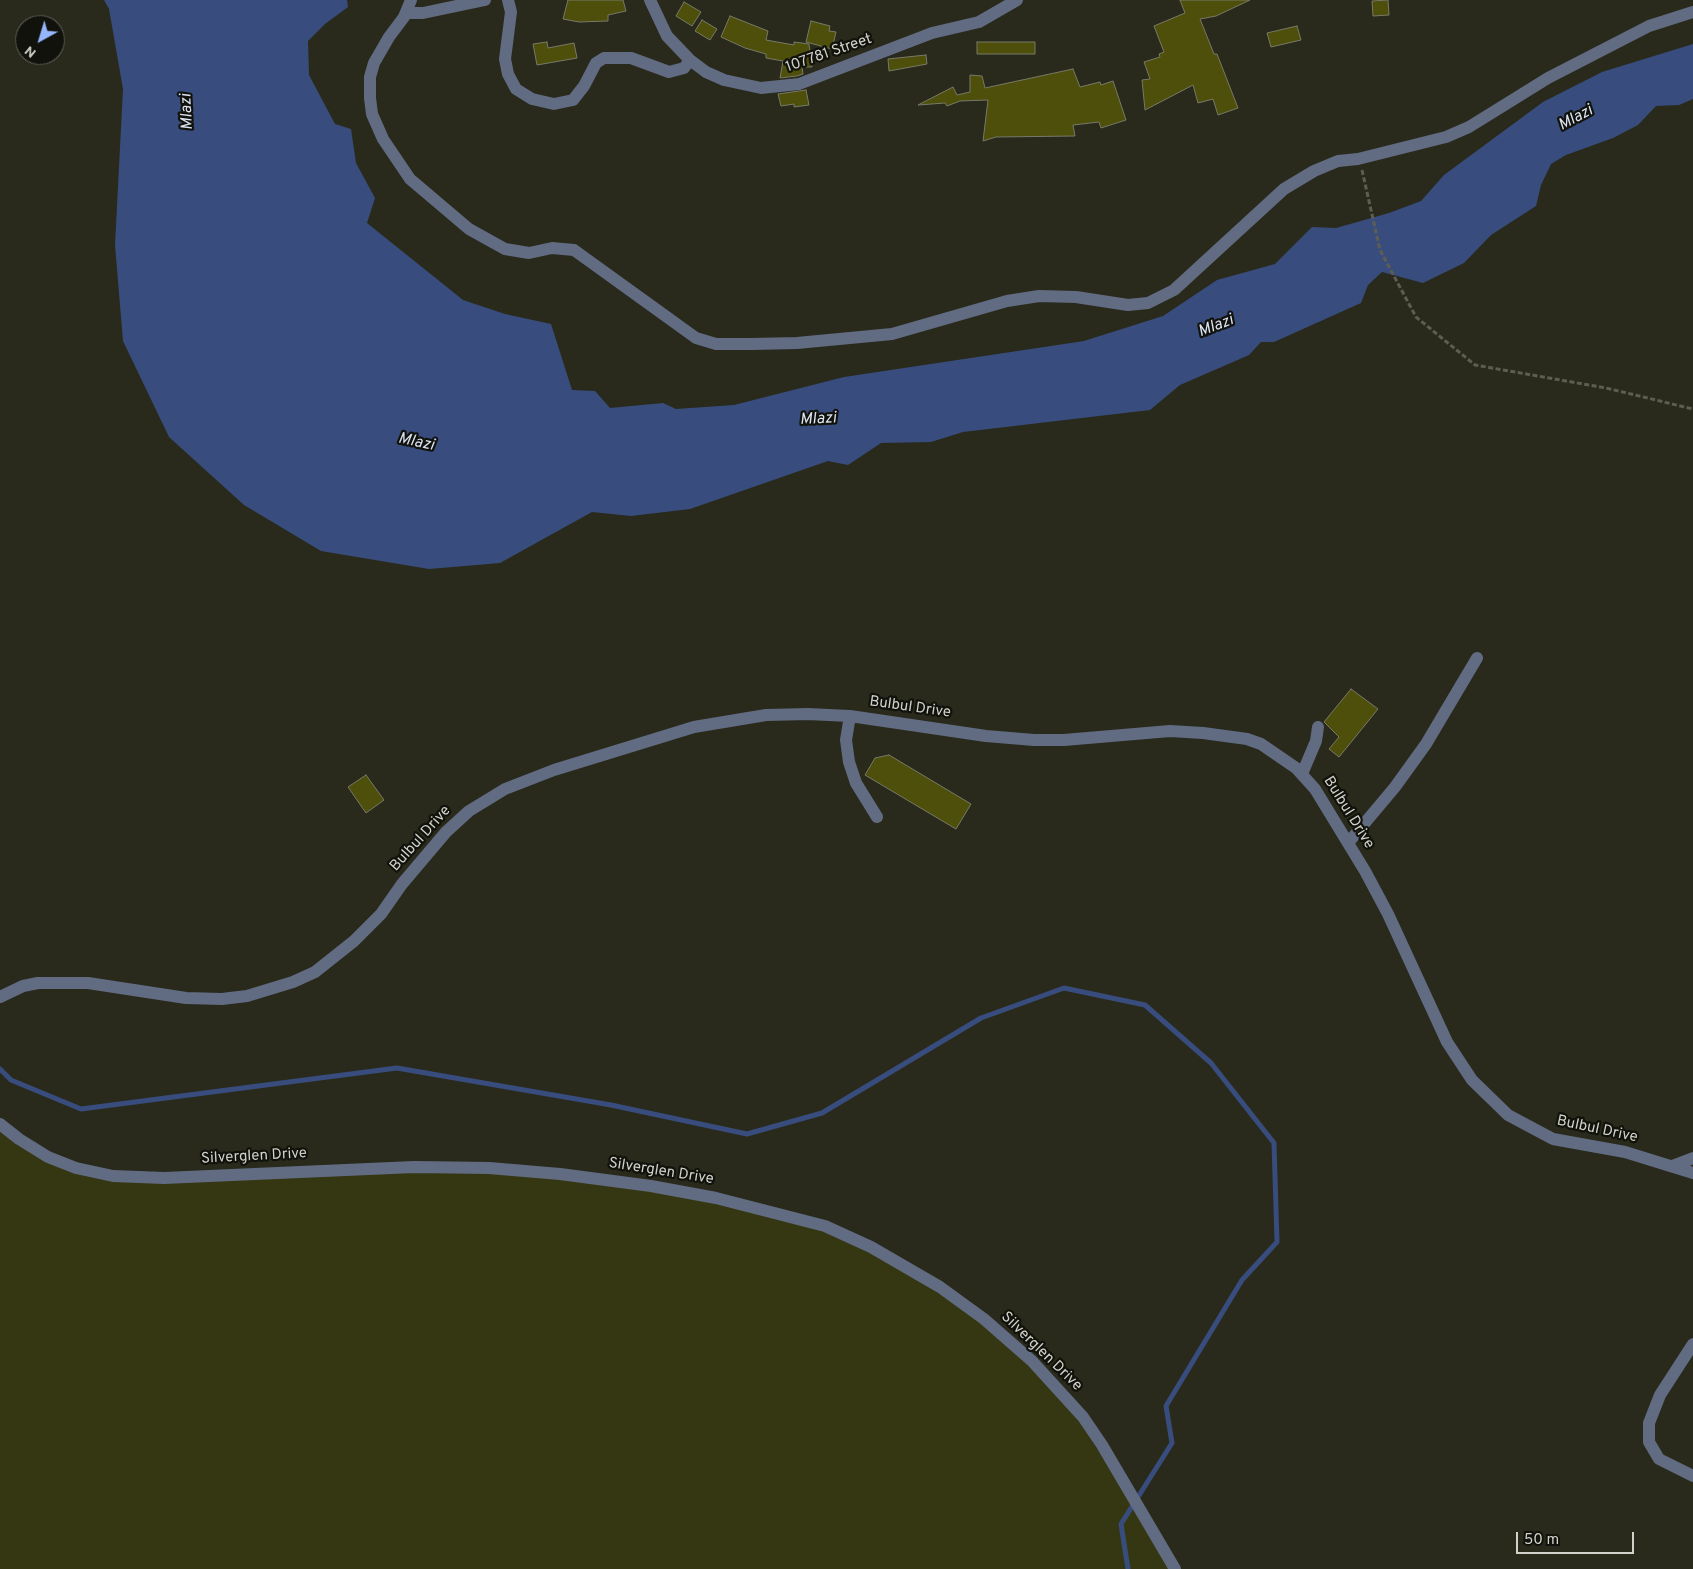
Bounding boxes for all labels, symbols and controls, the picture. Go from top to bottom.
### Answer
north arrow [15,15,65,65]
street label: 107781 Street [783,31,875,77]
text: N [22,41,40,61]
water label: Mlazi [177,93,199,131]
water label: Mlazi [1555,102,1597,136]
water label: Mlazi [1196,312,1236,342]
water label: Mlazi [799,409,837,431]
water label: Mlazi [396,430,436,456]
street label: Bulbul Drive [868,693,952,723]
street label: Bulbul Drive [1319,773,1377,853]
street label: Bulbul Drive [387,802,455,876]
street label: Bulbul Drive [1555,1113,1639,1147]
street label: Silverglen Drive [201,1145,307,1169]
street label: Silverglen Drive [607,1155,715,1189]
street label: Silverglen Drive [997,1309,1085,1395]
scale bar [1518,1522,1636,1554]
text: 50 m [1524,1531,1559,1550]

